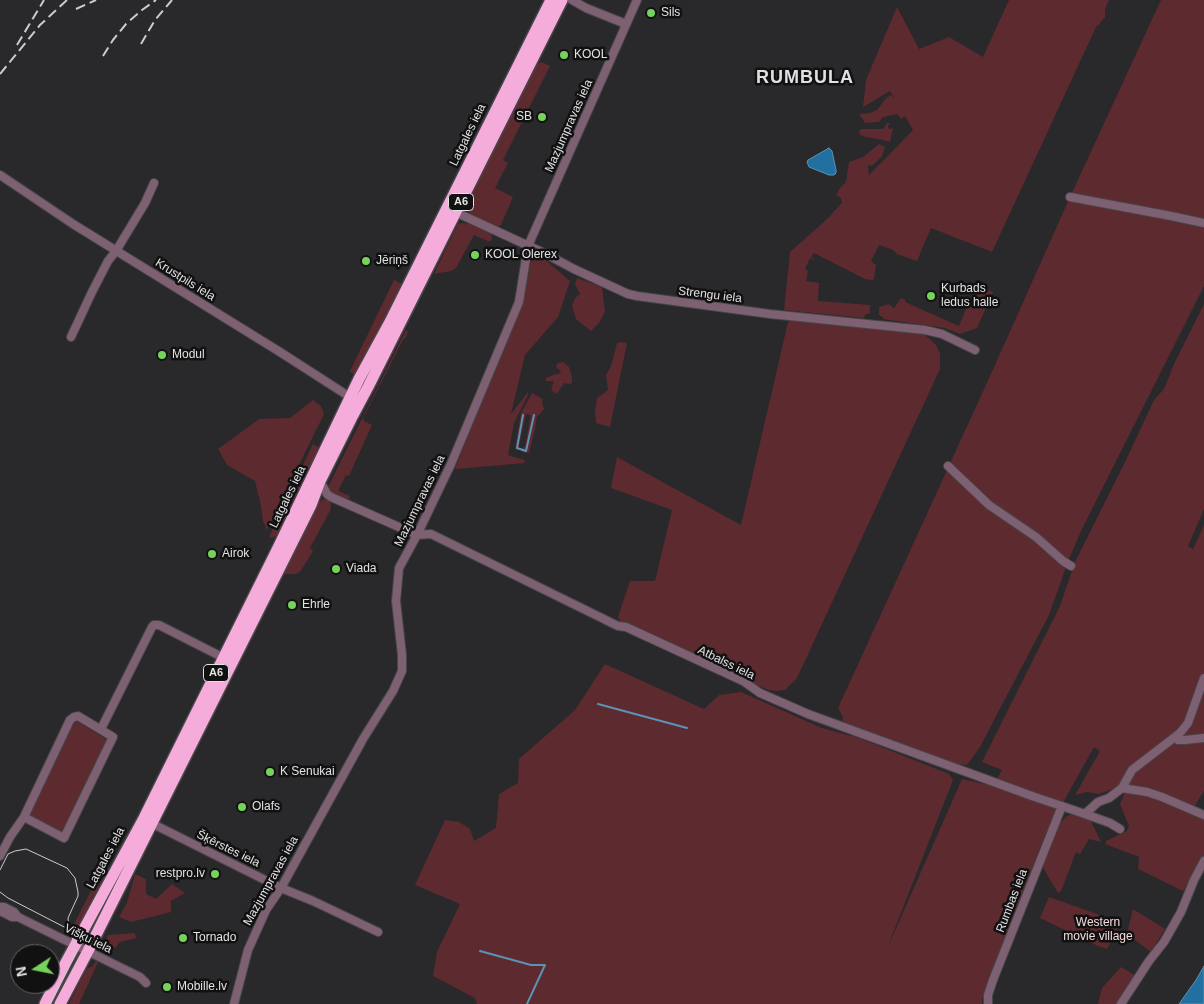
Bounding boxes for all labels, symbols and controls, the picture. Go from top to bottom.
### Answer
place label: Sils [661,6,680,20]
marker: Sils [645,7,657,19]
place label: KOOL [574,48,607,62]
marker: KOOL [558,49,570,61]
district label: RUMBULA [755,67,855,89]
street label: Mazjumpravas iela [542,77,596,175]
street label: Latgales iela [447,102,489,168]
place label: SB [516,110,532,124]
marker: SB [536,111,548,123]
road number: A6 [448,193,474,210]
place label: KOOL Olerex [485,248,557,262]
marker: KOOL Olerex [469,249,481,261]
place label: Jēriņš [376,254,408,268]
marker: Jēriņš [360,255,372,267]
street label: Krustpils iela [152,256,218,304]
place label: Kurbads ledus halle [941,282,998,310]
street label: Strengu iela [677,284,743,306]
marker: Kurbads ledus halle [925,290,937,302]
place label: Modul [172,348,205,362]
marker: Modul [156,349,168,361]
street label: Mazjumpravas iela [392,453,448,549]
street label: Latgales iela [267,464,309,530]
place label: Airok [222,547,249,561]
marker: Airok [206,548,218,560]
place label: Viada [346,562,376,576]
marker: Viada [330,563,342,575]
place label: Ehrle [302,598,330,612]
marker: Ehrle [286,599,298,611]
street label: Atbalss iela [695,643,757,683]
road number: A6 [204,664,228,681]
place label: K Senukai [280,765,335,779]
marker: K Senukai [264,766,276,778]
place label: Olafs [252,800,280,814]
marker: Olafs [236,801,248,813]
street label: Latgales iela [84,825,128,891]
street label: Šķērstes iela [194,827,262,871]
street label: Mazjumpravas iela [240,834,302,928]
place label: restpro.lv [156,867,205,881]
street label: Rumbas iela [993,867,1031,935]
marker: restpro.lv [209,868,221,880]
park label: Western movie village [1063,916,1133,944]
street label: Višķu iela [62,921,114,957]
place label: Tornado [193,931,236,945]
marker: Tornado [177,932,189,944]
north arrow [10,944,60,994]
text: N [12,965,30,978]
place label: Mobille.lv [177,980,227,994]
marker: Mobille.lv [161,981,173,993]

